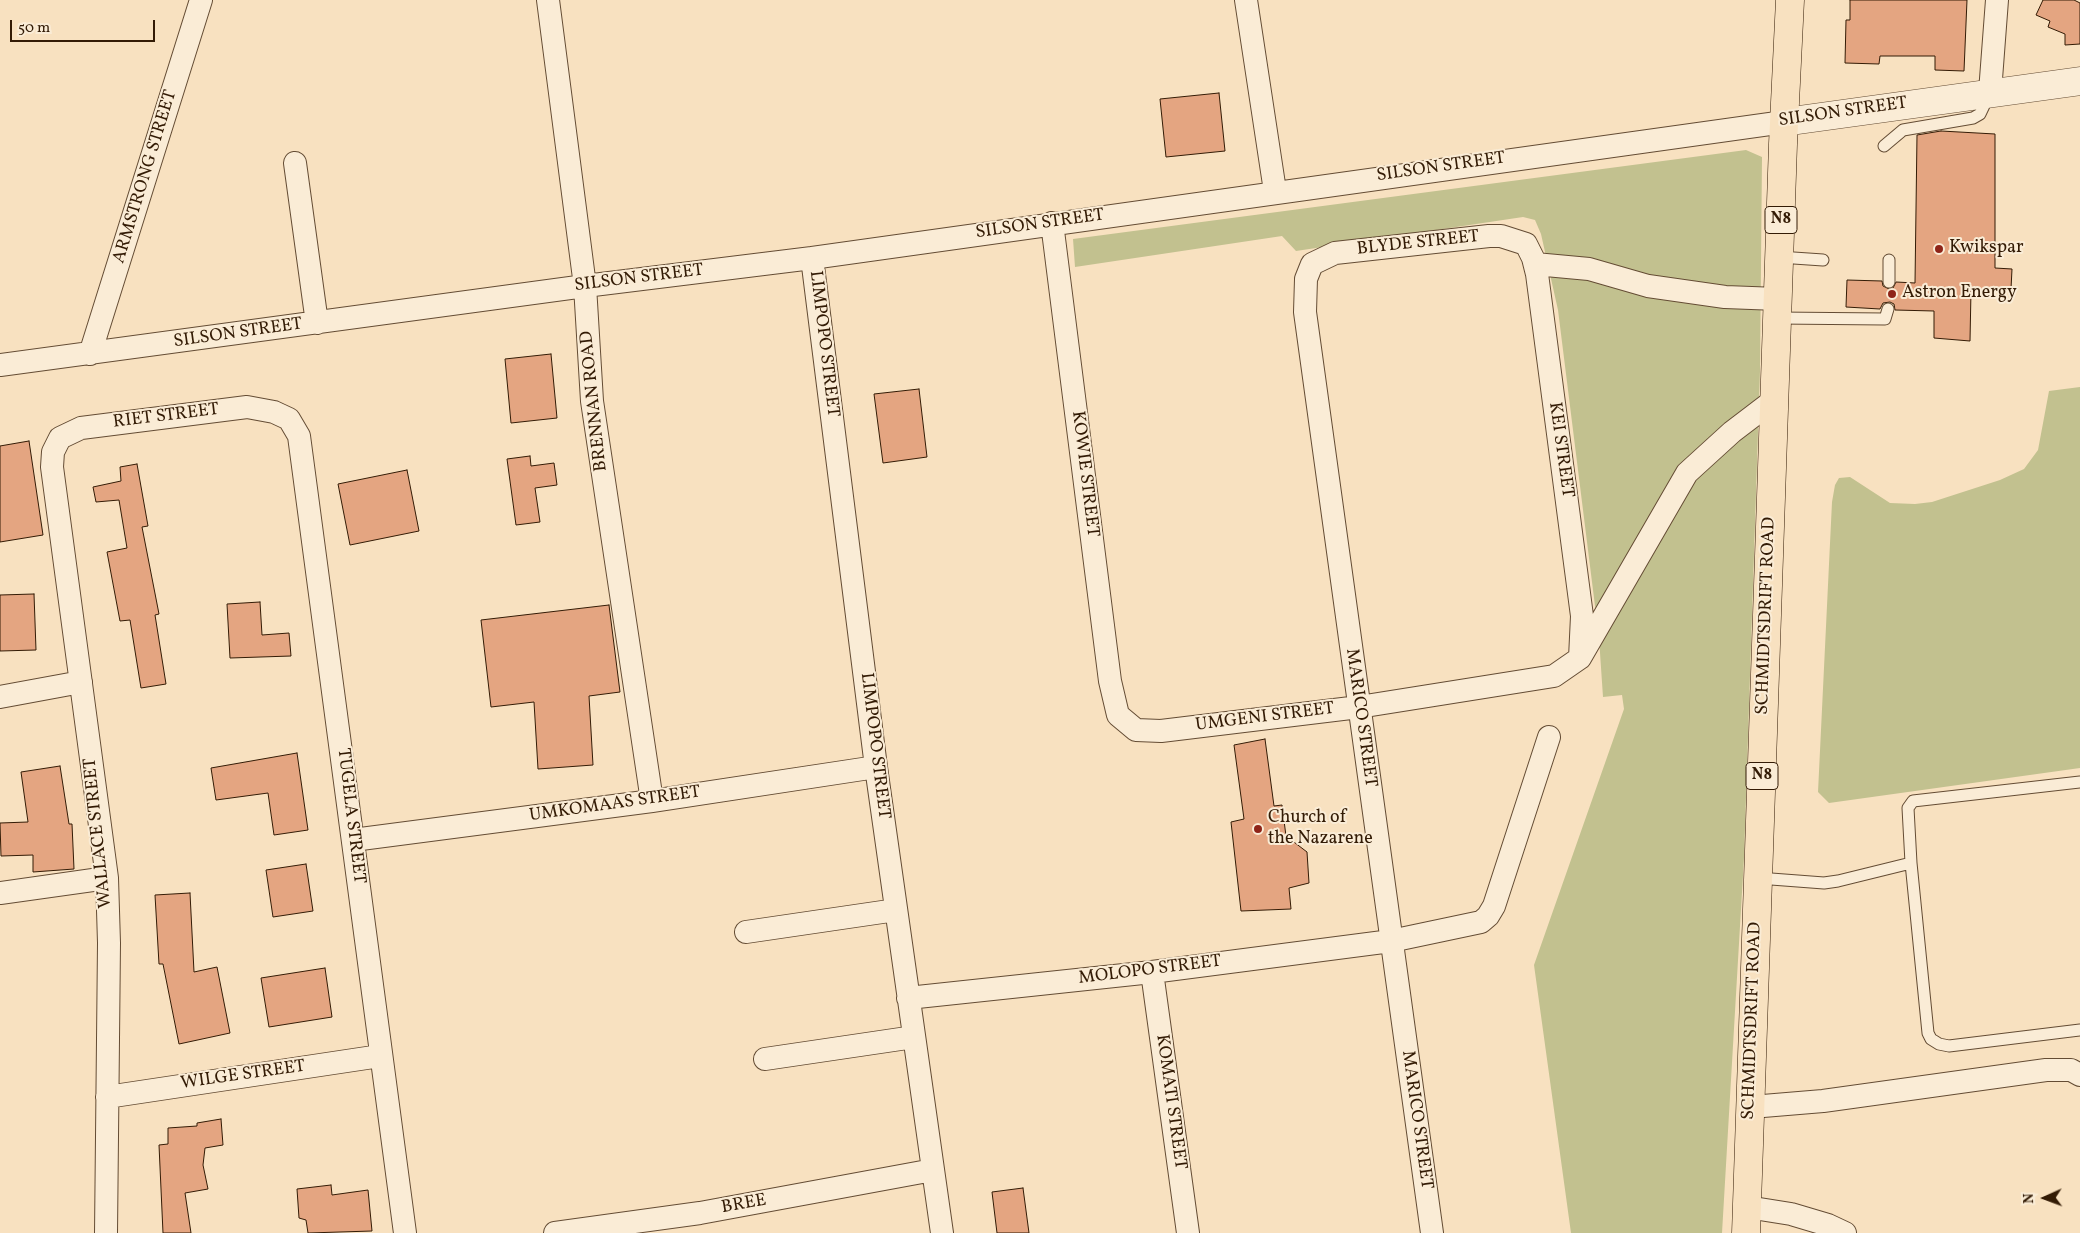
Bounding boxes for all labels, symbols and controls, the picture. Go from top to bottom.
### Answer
scale bar [12,10,158,42]
text: 50 m [18,18,50,39]
street label: ARMSTRONG STREET [109,88,183,266]
street label: SILSON STREET [1777,93,1909,133]
street label: SILSON STREET [1375,148,1507,188]
street label: SILSON STREET [974,205,1106,245]
road number: N8 [1765,206,1797,234]
street label: BLYDE STREET [1356,227,1480,261]
place label: Kwikspar [1949,238,2024,260]
marker: Kwikspar [1933,243,1945,255]
street label: SILSON STREET [573,260,705,298]
street label: LIMPOPO STREET [803,270,843,418]
place label: Astron Energy [1902,283,2017,305]
marker: Astron Energy [1886,288,1898,300]
street label: SILSON STREET [172,314,304,354]
street label: BRENNAN ROAD [577,330,613,472]
street label: RIET STREET [112,400,220,434]
street label: KEI STREET [1543,401,1577,499]
street label: KOWIE STREET [1066,410,1102,538]
street label: SCHMIDTSDRIFT ROAD [1753,517,1781,715]
street label: MARICO STREET [1340,647,1380,789]
street label: LIMPOPO STREET [854,672,894,820]
street label: UMGENI STREET [1194,699,1336,737]
street label: TUGELA STREET [331,747,369,885]
street label: WALLACE STREET [80,757,118,909]
road number: N8 [1746,762,1778,789]
street label: UMKOMAAS STREET [528,782,702,828]
place label: Church of the Nazarene [1268,808,1373,851]
marker: Church of the Nazarene [1252,823,1264,835]
street label: SCHMIDTSDRIFT ROAD [1739,922,1767,1120]
street label: MOLOPO STREET [1077,952,1223,990]
street label: KOMATI STREET [1150,1033,1190,1171]
street label: MARICO STREET [1396,1049,1436,1191]
street label: WILGE STREET [179,1057,307,1095]
north arrow [2020,1173,2070,1223]
street label: BREE [720,1190,768,1220]
text: N [2020,1193,2039,1204]

